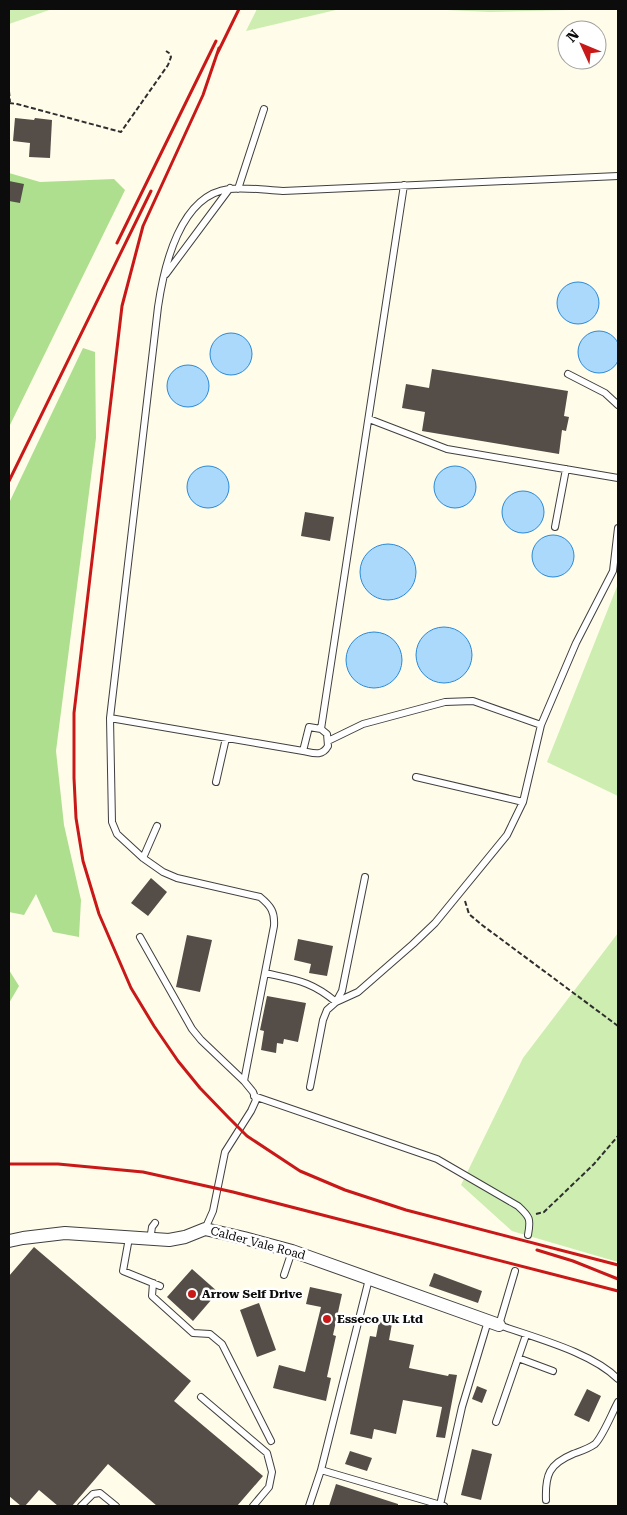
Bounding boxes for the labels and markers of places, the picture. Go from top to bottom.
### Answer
place label: Arrow Self Drive [202,1287,302,1301]
marker: Arrow Self Drive [186,1288,198,1300]
place label: Esseco Uk Ltd [337,1312,423,1326]
marker: Esseco Uk Ltd [321,1313,333,1325]

